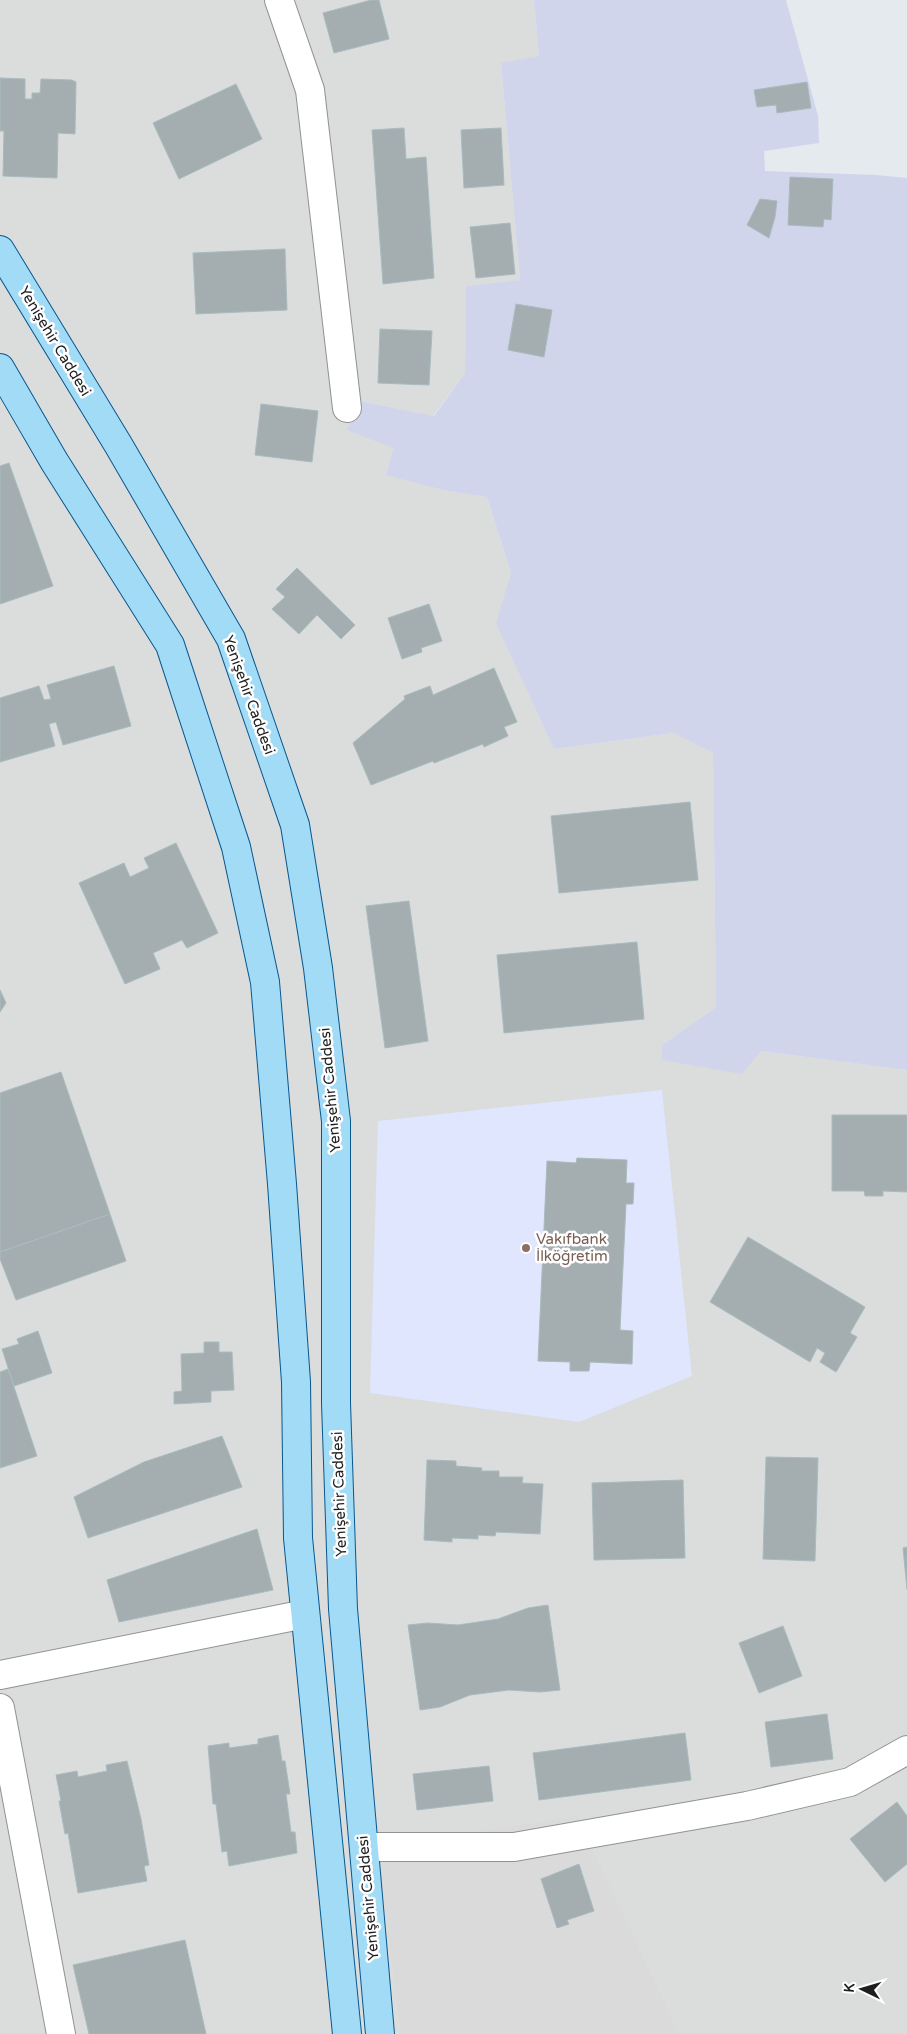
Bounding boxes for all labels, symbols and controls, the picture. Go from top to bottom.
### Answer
street label: Yenişehir Caddesi [15,283,95,399]
street label: Yenişehir Caddesi [219,633,279,757]
street label: Yenişehir Caddesi [316,1027,344,1153]
place label: Vakıfbank İlköğretim [536,1230,608,1265]
marker: Vakıfbank İlköğretim [520,1242,532,1254]
street label: Yenişehir Caddesi [328,1431,350,1557]
street label: Yenişehir Caddesi [354,1835,382,1961]
north arrow [837,1964,887,2014]
text: K [841,1982,858,1993]

